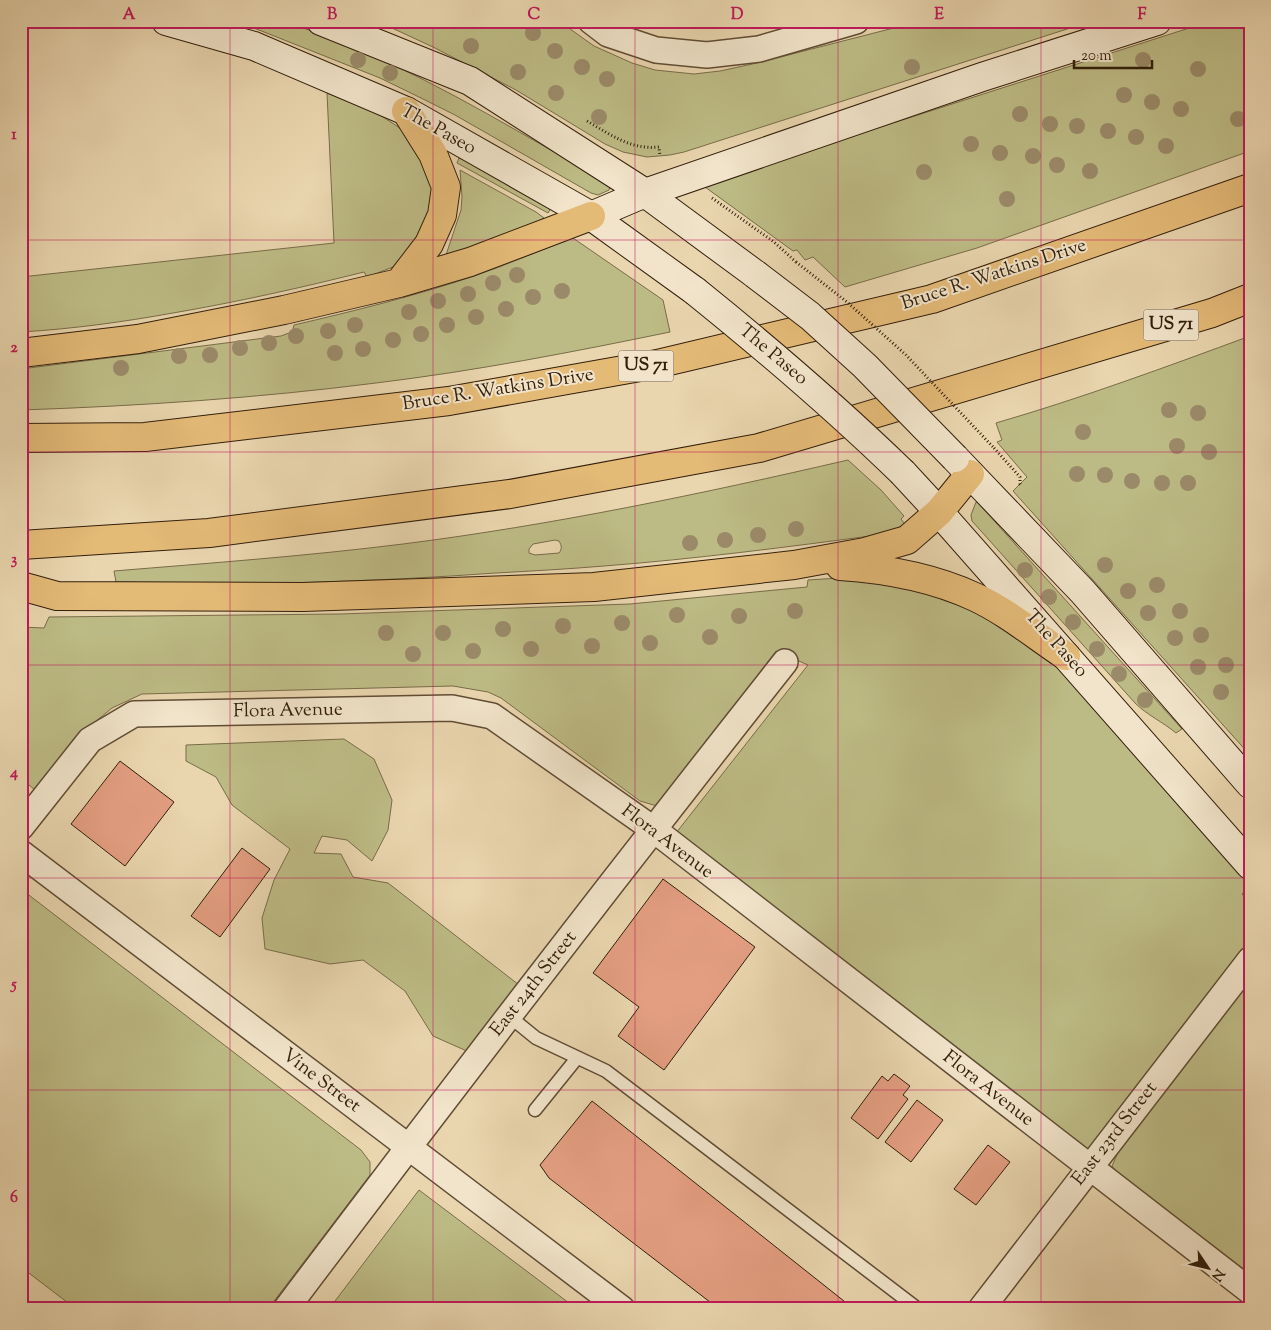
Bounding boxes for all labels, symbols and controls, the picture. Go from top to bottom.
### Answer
text: A [123,4,136,27]
text: B [327,4,337,27]
text: C [528,4,541,27]
text: D [731,4,744,27]
text: E [934,4,944,27]
text: F [1138,4,1147,27]
scale bar [1074,38,1151,70]
text: 20 m [1081,46,1112,67]
street label: The Paseo [395,98,481,162]
text: 1 [11,124,17,147]
street label: Bruce R. Watkins Drive [898,232,1090,318]
road number: US 71 [1144,310,1198,340]
street label: The Paseo [732,318,814,392]
text: 2 [10,337,18,360]
road number: US 71 [618,351,674,382]
street label: Bruce R. Watkins Drive [400,362,596,418]
text: 3 [11,549,18,572]
street label: The Paseo [1018,604,1094,684]
street label: Flora Avenue [233,697,343,725]
text: 4 [9,762,18,785]
street label: Flora Avenue [615,798,719,886]
street label: East 24th Street [484,925,584,1042]
text: 5 [9,974,17,997]
street label: Vine Street [276,1042,367,1120]
street label: Flora Avenue [937,1045,1040,1133]
street label: East 23rd Street [1066,1076,1165,1192]
text: 6 [10,1187,18,1210]
north arrow [1184,1242,1234,1292]
text: N [1206,1264,1228,1285]

